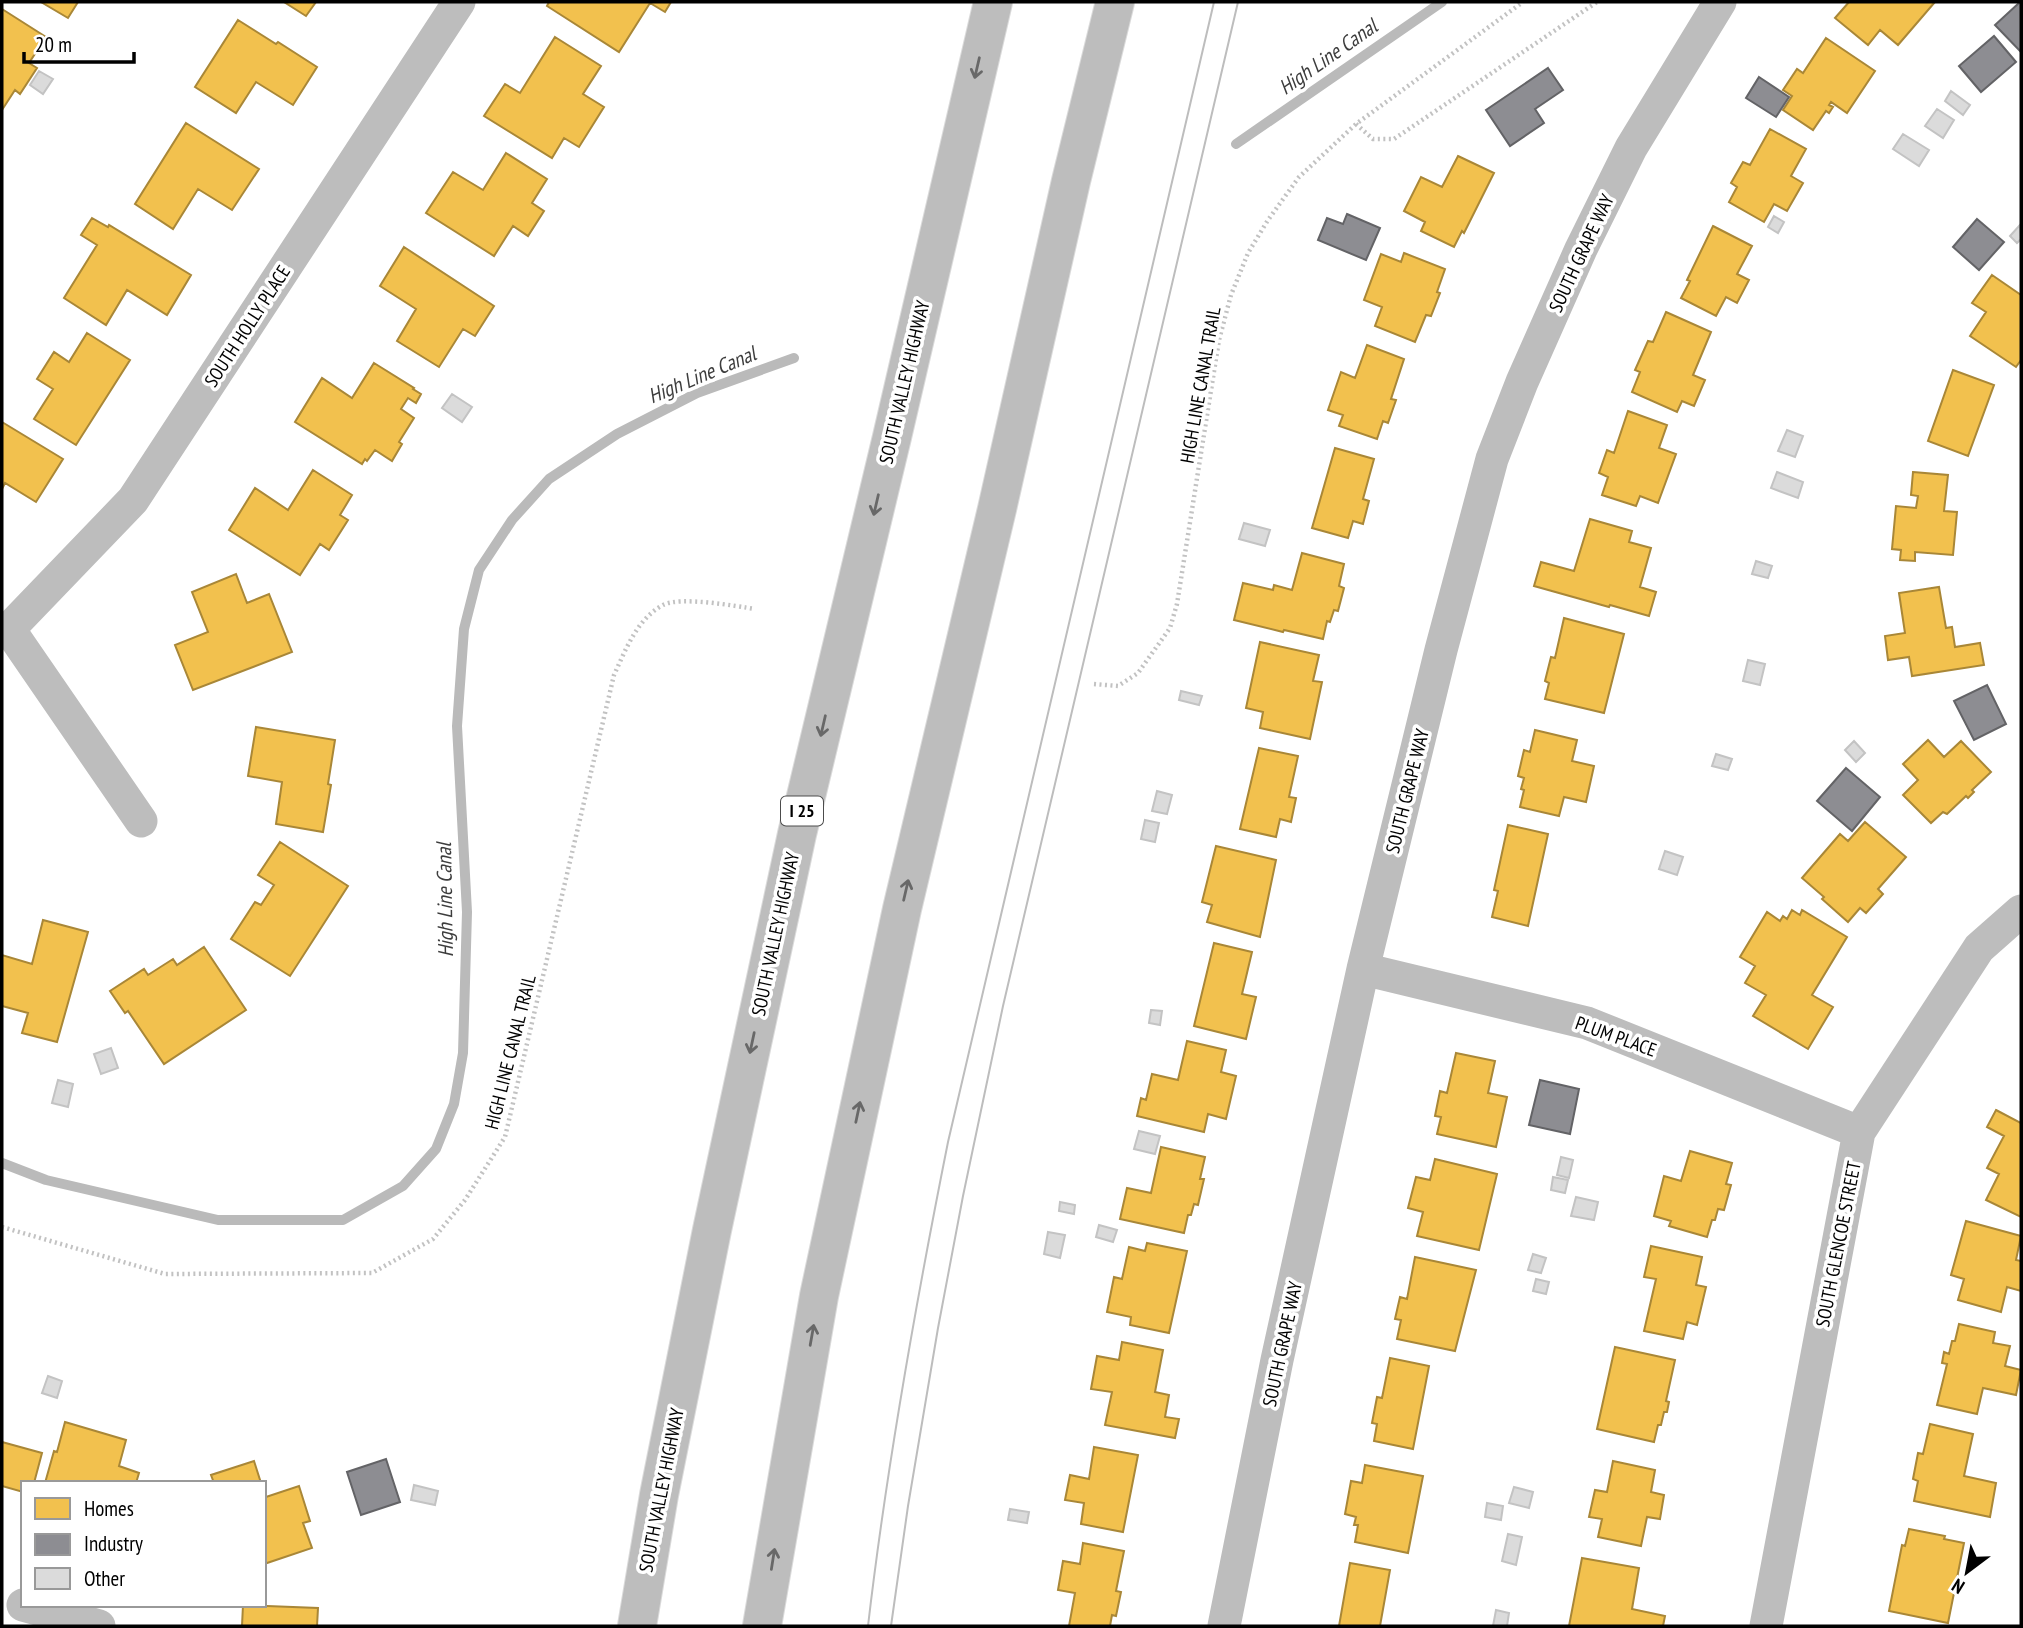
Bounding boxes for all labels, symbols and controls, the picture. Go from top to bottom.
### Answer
water label: High Line Canal [1273,12,1384,100]
scale bar [24,21,135,65]
text: 20 m [35,31,72,58]
one-way arrow [970,56,983,79]
street label: SOUTH GRAPE WAY [1543,190,1619,316]
street label: SOUTH HOLLY PLACE [199,261,295,391]
street label: SOUTH VALLEY HIGHWAY [874,298,935,466]
street label: HIGH LINE CANAL TRAIL [1174,305,1226,465]
water label: High Line Canal [644,339,762,409]
one-way arrow [869,493,882,515]
one-way arrow [815,714,829,737]
street label: SOUTH GRAPE WAY [1380,726,1434,856]
road number: I 25 [781,796,823,826]
water label: High Line Canal [430,840,459,957]
street label: SOUTH VALLEY HIGHWAY [746,850,804,1018]
one-way arrow [900,879,914,902]
street label: HIGH LINE CANAL TRAIL [479,972,541,1132]
street label: PLUM PLACE [1572,1010,1660,1062]
one-way arrow [745,1031,758,1054]
one-way arrow [852,1101,866,1124]
street label: SOUTH GLENCOE STREET [1810,1159,1866,1329]
street label: SOUTH GRAPE WAY [1257,1279,1307,1409]
one-way arrow [806,1324,819,1347]
street label: SOUTH VALLEY HIGHWAY [633,1405,689,1574]
legend [21,1481,266,1607]
text: Homes [84,1495,134,1522]
text: Industry [84,1530,143,1557]
north arrow [1932,1537,2002,1607]
one-way arrow [767,1548,780,1571]
text: Other [84,1565,125,1592]
text: N [1947,1574,1969,1599]

